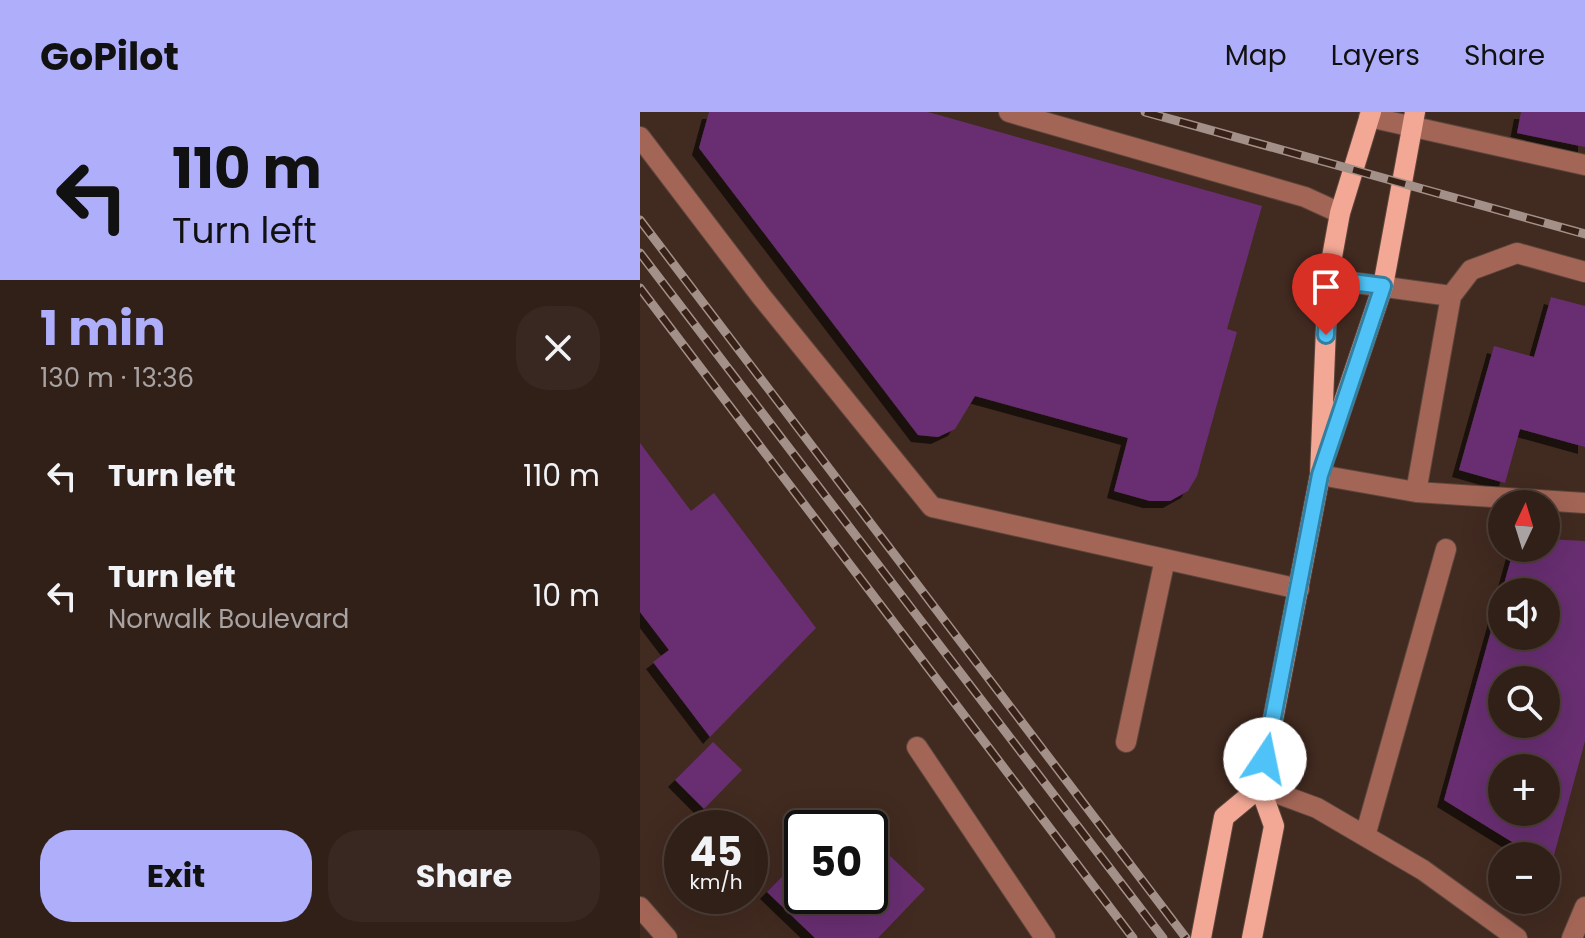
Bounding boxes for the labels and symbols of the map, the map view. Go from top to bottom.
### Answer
pin [1292,253,1360,335]
north arrow [1488,490,1560,562]
position arrow [1223,717,1307,801]
speed limit sign: 50 [784,810,888,914]

